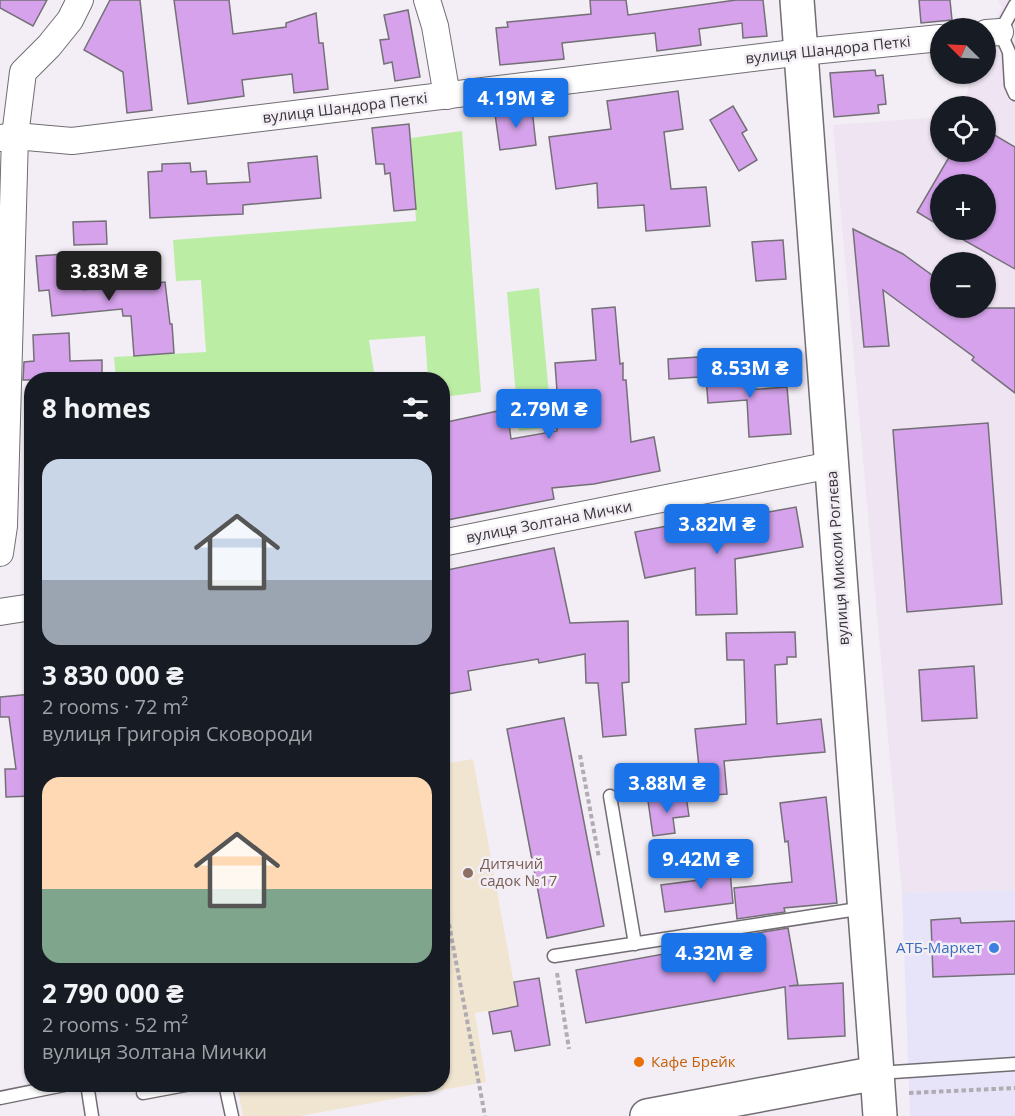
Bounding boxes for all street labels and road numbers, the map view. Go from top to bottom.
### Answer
street label: вулиця Шандора Петкі [744,30,912,68]
street label: вулиця Шандора Петкі [261,87,429,127]
street label: вулиця Миколи Роглєва [821,470,853,646]
street label: вулиця Золтана Мички [464,495,634,547]

